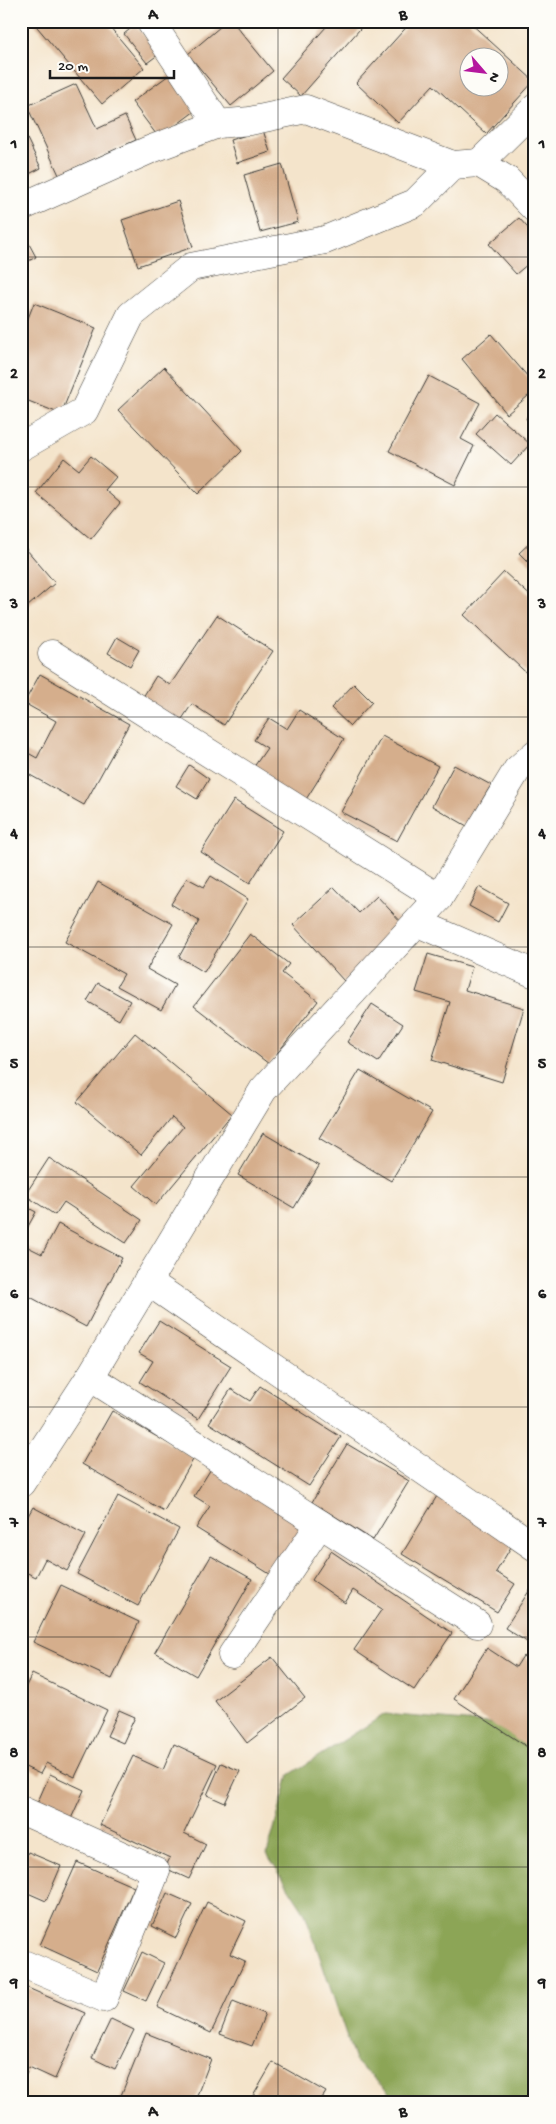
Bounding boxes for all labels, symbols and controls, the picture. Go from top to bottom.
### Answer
text: A [147,7,159,26]
text: B [398,7,408,26]
scale bar [50,48,174,80]
north arrow [458,48,508,98]
text: 20 m [58,58,88,76]
text: N [484,69,503,85]
text: 1 [10,136,17,155]
text: 1 [538,136,545,155]
text: 2 [10,366,18,385]
text: 2 [538,366,546,385]
text: 3 [9,596,18,615]
text: 3 [537,596,546,615]
text: 4 [9,826,18,845]
text: 4 [537,826,546,845]
text: 5 [10,1056,19,1075]
text: 5 [538,1056,547,1075]
text: 6 [10,1286,19,1305]
text: 6 [538,1286,547,1305]
text: 7 [9,1515,19,1534]
text: 7 [537,1515,547,1534]
text: 8 [10,1745,19,1764]
text: 8 [538,1745,547,1764]
text: 9 [9,1975,18,1994]
text: 9 [537,1975,546,1994]
text: A [147,2104,159,2123]
text: B [398,2104,408,2123]

